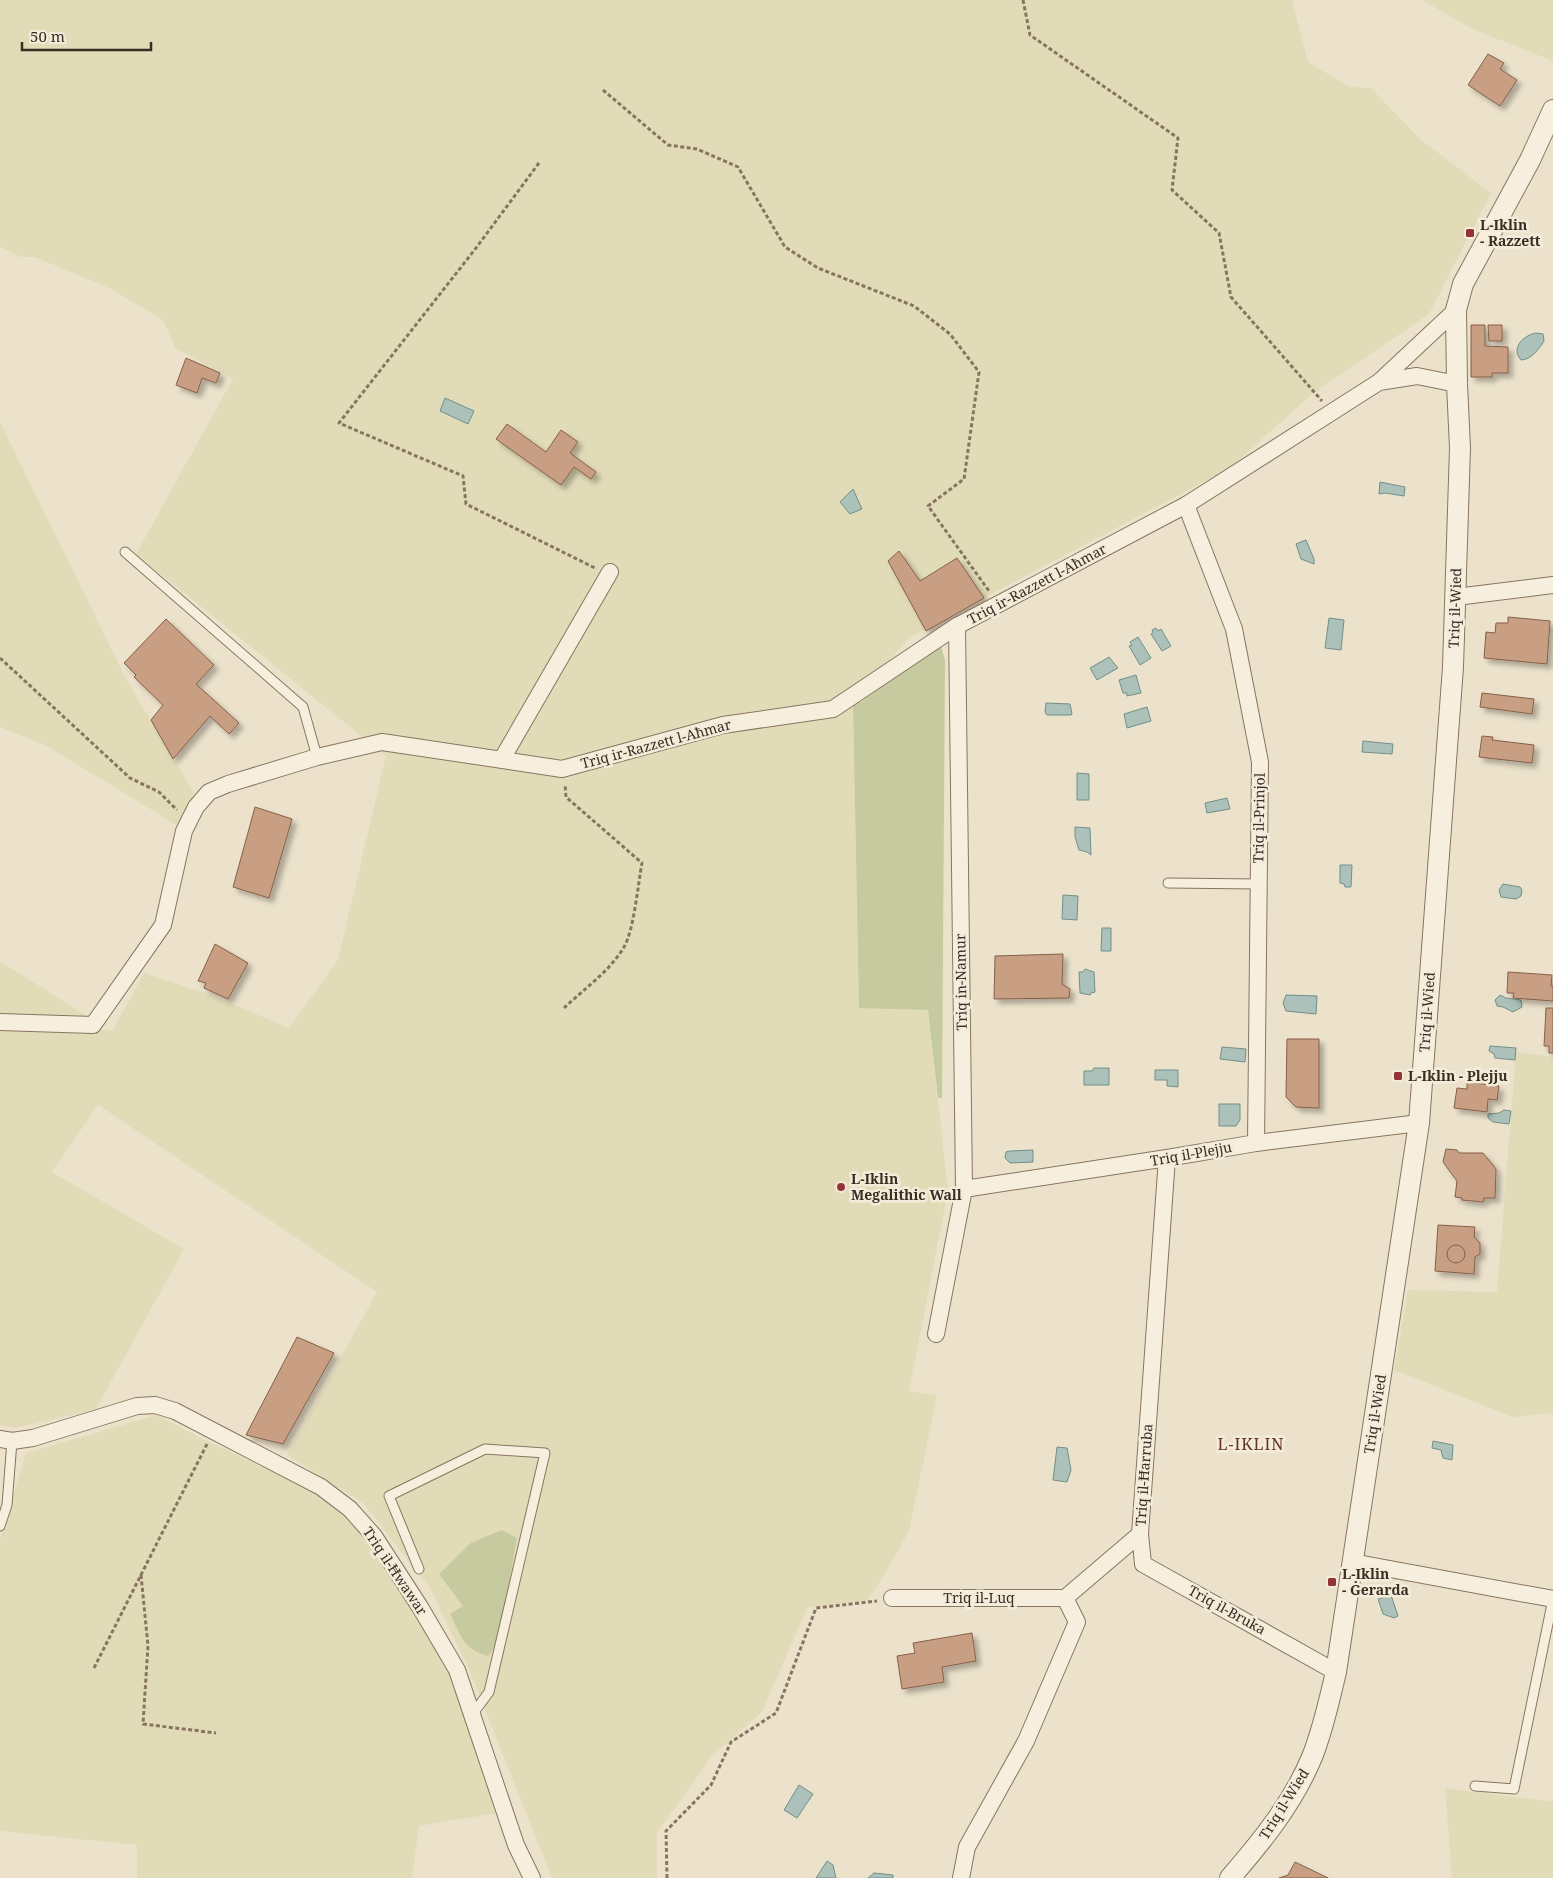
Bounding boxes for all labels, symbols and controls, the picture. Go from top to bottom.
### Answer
scale bar [22,20,151,52]
text: 50 m [30,26,65,46]
place label: L-Iklin - Razzett [1480,215,1541,250]
marker: L-Iklin - Razzett [1464,227,1476,239]
street label: Triq ir-Razzett l-Aħmar [964,539,1110,628]
street label: Triq il-Wied [1444,567,1465,648]
street label: Triq ir-Razzett l-Aħmar [579,714,733,773]
street label: Triq il-Prinjol [1248,772,1269,863]
street label: Triq in-Namur [950,933,971,1031]
street label: Triq il-Wied [1414,971,1439,1053]
place label: L-Iklin - Plejju [1408,1066,1508,1085]
marker: L-Iklin - Plejju [1392,1070,1404,1082]
street label: Triq il-Plejju [1149,1137,1233,1170]
place label: L-Iklin Megalithic Wall [851,1169,962,1204]
marker: L-Iklin Megalithic Wall [835,1181,847,1193]
street label: Triq il-Wied [1359,1372,1390,1455]
street label: Triq il-Ħarruba [1130,1423,1157,1527]
district label: L-IKLIN [1217,1433,1285,1455]
street label: Triq il-Ħwawar [359,1523,432,1619]
place label: L-Iklin - Ġerarda [1342,1564,1409,1599]
marker: L-Iklin - Ġerarda [1326,1576,1338,1588]
street label: Triq il-Bruka [1185,1580,1269,1639]
street label: Triq il-Luq [943,1588,1015,1607]
street label: Triq il-Wied [1254,1764,1313,1843]

